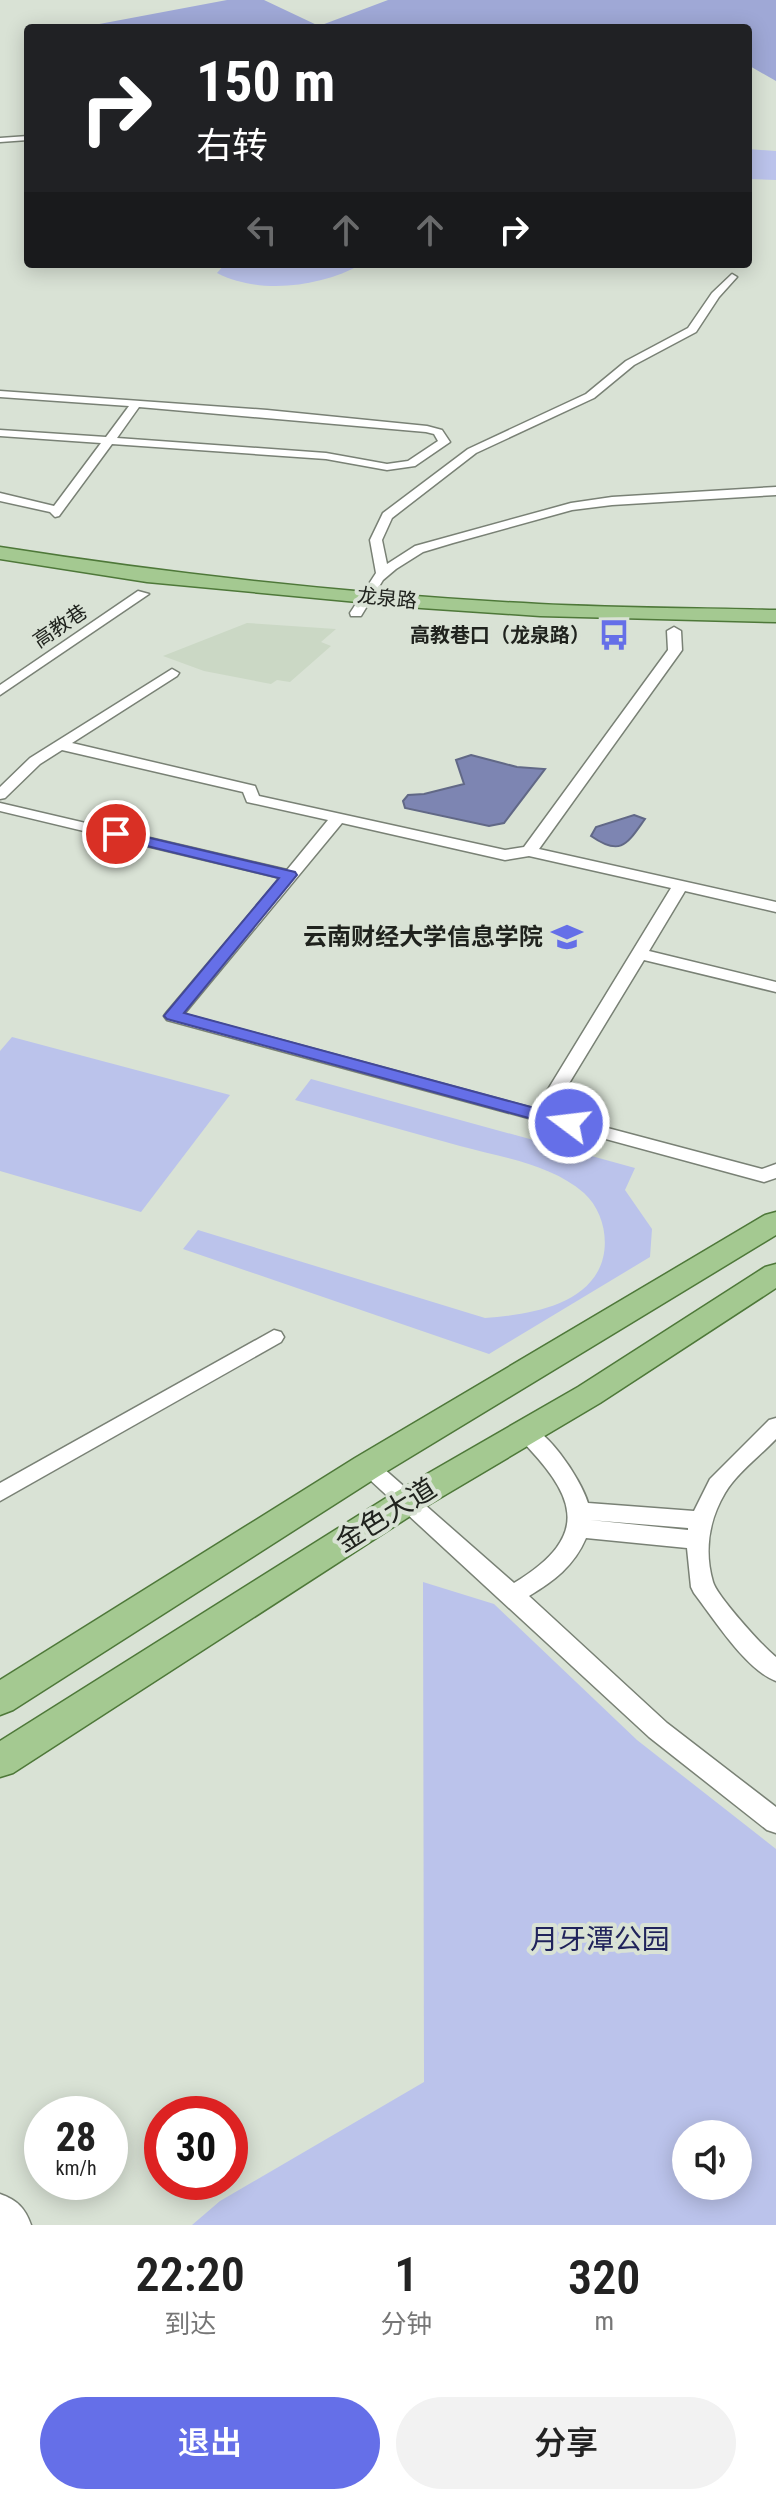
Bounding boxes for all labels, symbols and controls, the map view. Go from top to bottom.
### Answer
text: 150 m [196,49,335,115]
icon: right [64,56,168,160]
text: 右转 [196,125,268,167]
icon: left [240,208,284,252]
icon: ahead [324,208,368,252]
icon: ahead [408,208,452,252]
icon: right [492,208,536,252]
street label: 龙泉路 [356,583,418,613]
street label: 高教巷 [28,599,92,653]
bus stop icon: 高教巷口（龙泉路） [597,618,631,652]
place label: 高教巷口（龙泉路） [410,623,590,647]
pin [82,800,150,868]
icon: arrive [94,812,138,856]
school or university icon: 云南财经大学信息学院 [550,920,584,954]
place label: 云南财经大学信息学院 [303,923,543,951]
position arrow [527,1081,611,1165]
street label: 金色大道 [330,1471,442,1559]
park label: 月牙潭公园 [530,1923,670,1956]
speed limit sign: 30 [144,2096,248,2200]
text: 28 [56,2114,96,2161]
map controls [672,2120,752,2200]
button: sound [672,2120,752,2200]
text: km/h [55,2156,97,2180]
text: 22:20 [136,2246,245,2303]
text: 1 [394,2246,418,2303]
text: 320 [568,2249,640,2306]
text: m [594,2306,614,2336]
text: 到达 [164,2309,216,2339]
text: 分钟 [380,2309,432,2339]
button: 退出 [40,2397,380,2489]
button: 分享 [396,2397,736,2489]

